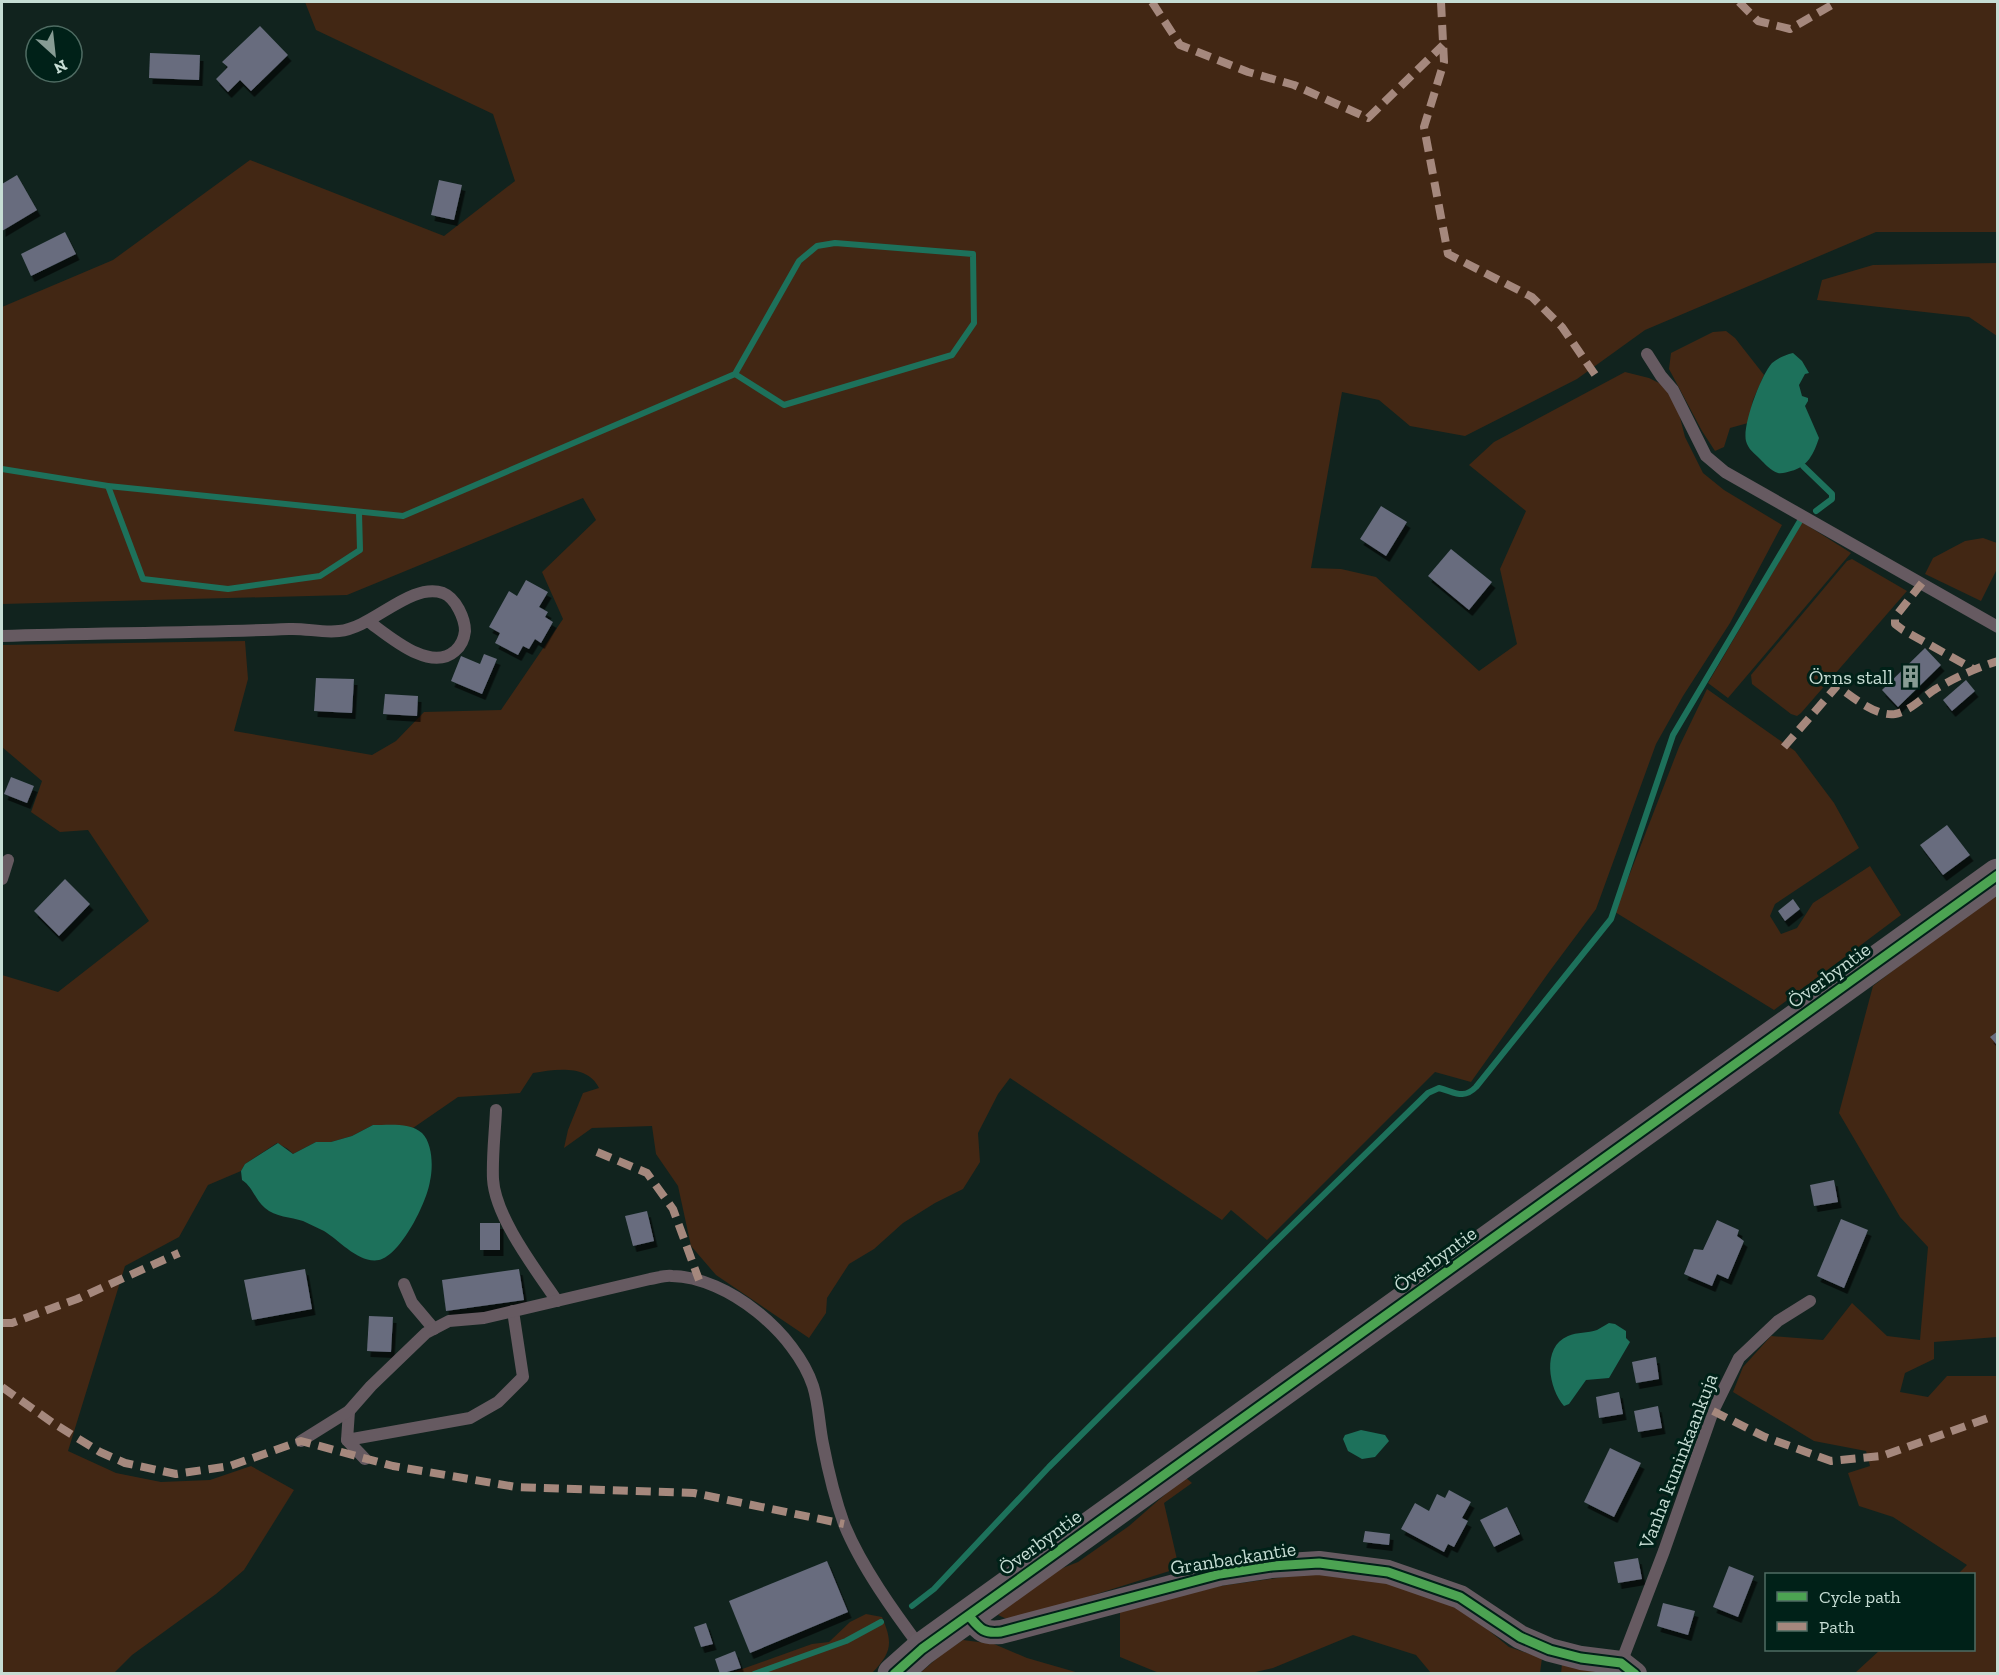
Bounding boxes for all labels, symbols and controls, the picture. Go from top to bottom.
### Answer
north arrow [24,24,84,84]
text: N [51,56,70,78]
building icon: Örns stall [1898,664,1924,690]
place label: Örns stall [1809,665,1893,689]
street label: Överbyntie [1783,937,1875,1013]
street label: Överbyntie [1389,1221,1481,1297]
street label: Vanha kuninkaankuja [1633,1370,1723,1553]
street label: Överbyntie [994,1504,1086,1580]
street label: Granbackantie [1168,1536,1298,1580]
legend [1765,1573,1975,1651]
text: Cycle path [1819,1586,1901,1608]
text: Path [1819,1616,1855,1638]

